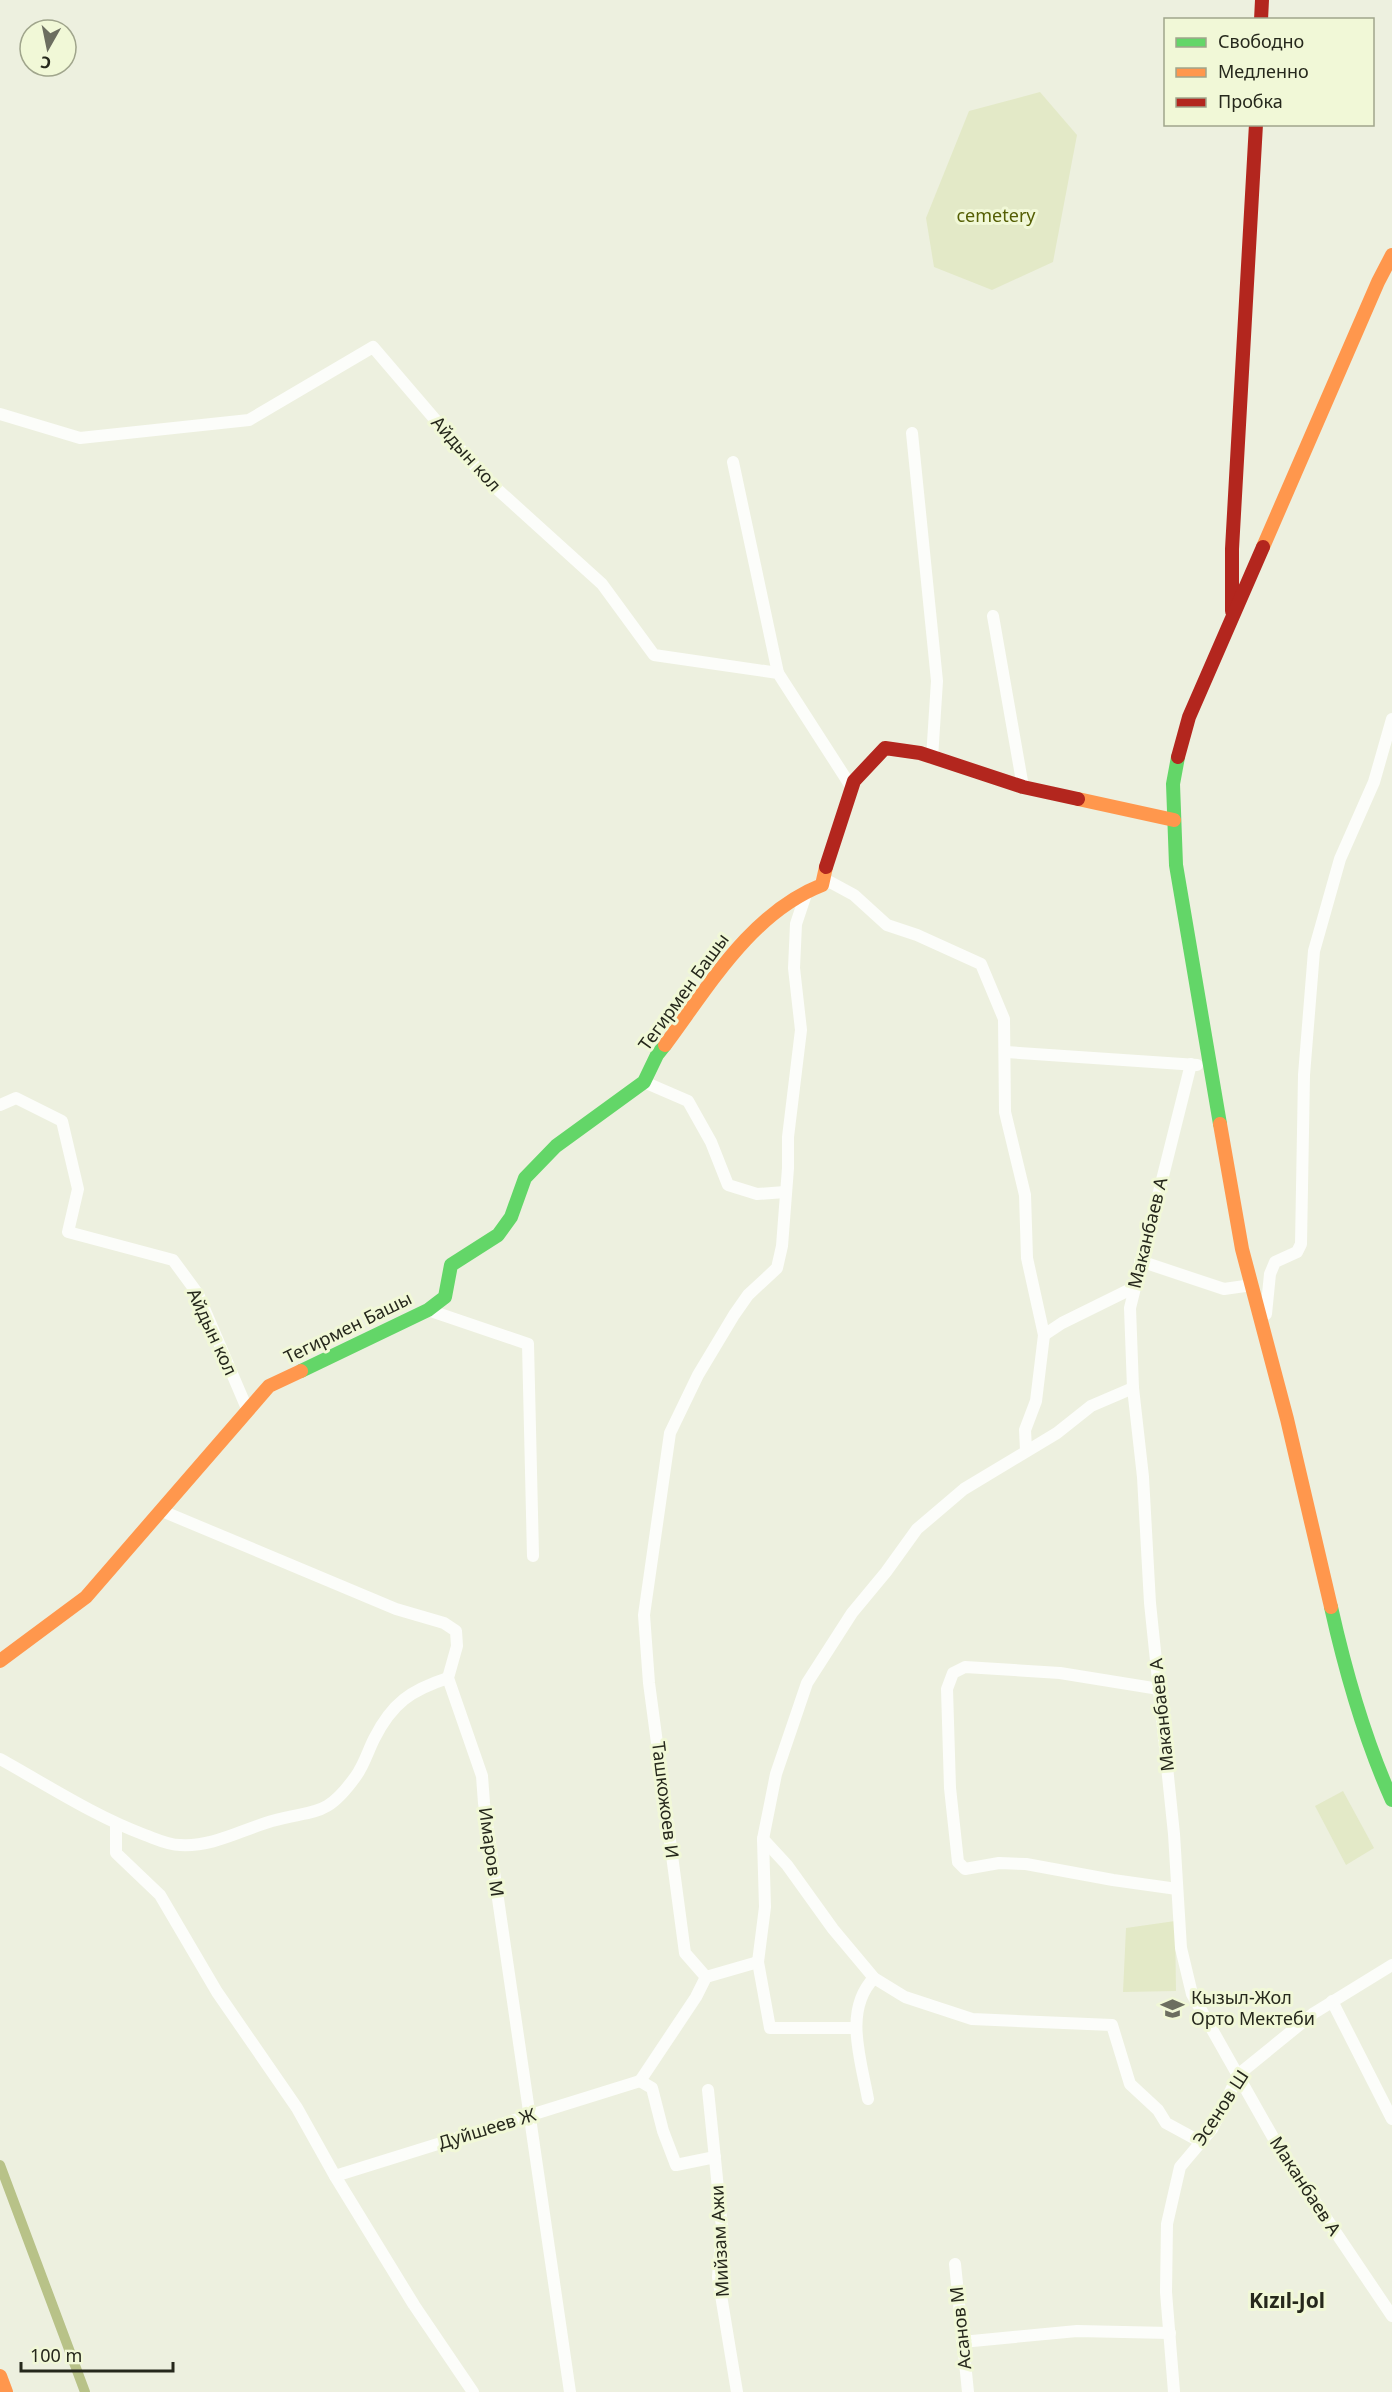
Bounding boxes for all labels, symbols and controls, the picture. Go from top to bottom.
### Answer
north arrow [18,18,78,78]
legend [1164,18,1374,126]
text: Свободно [1218,29,1304,53]
text: С [39,51,52,74]
text: Медленно [1218,59,1309,83]
text: Пробка [1218,89,1283,113]
park label: cemetery [956,203,1036,227]
street label: Айдын кол [427,411,507,496]
street label: Тегирмен Башы [632,928,734,1055]
street label: Маканбаев А [1122,1174,1173,1291]
street label: Айдын кол [182,1284,244,1379]
street label: Тегирмен Башы [280,1286,416,1368]
street label: Маканбаев А [1143,1657,1179,1773]
street label: Ташкожоев И [647,1740,685,1860]
street label: Имаров М [474,1806,510,1898]
place label: Кызыл-Жол Орто Мектеби [1191,1985,1315,2030]
school or university icon: Кызыл-Жол Орто Мектеби [1160,1995,1186,2021]
street label: Эсенов Ш [1187,2065,1254,2150]
street label: Дуйшеев Ж [435,2102,539,2154]
street label: Маканбаев А [1265,2131,1347,2240]
street label: Мийзам Ажи [704,2184,734,2298]
street label: Асанов М [944,2286,976,2371]
district label: Kızıl-Jol [1249,2286,1325,2314]
scale bar [21,2335,172,2373]
text: 100 m [30,2343,82,2367]

